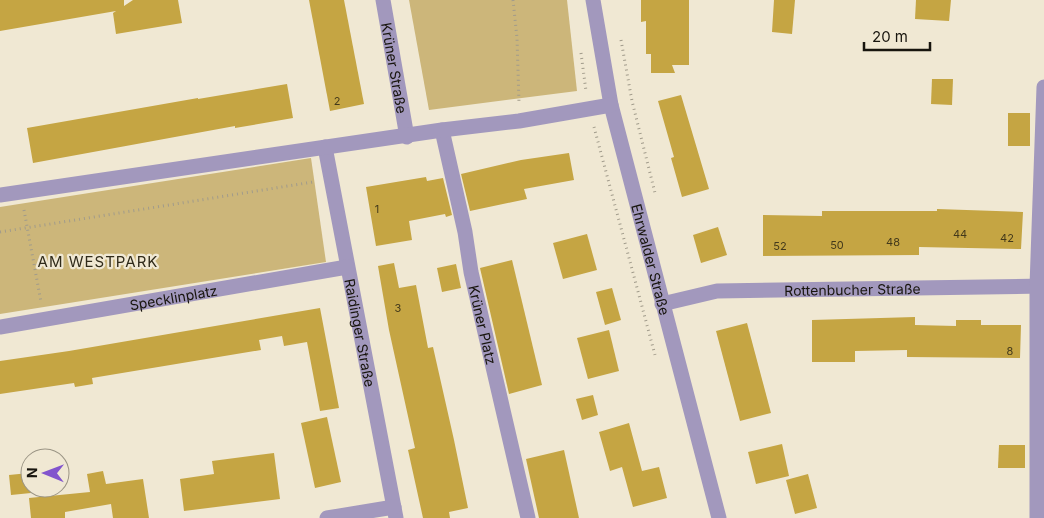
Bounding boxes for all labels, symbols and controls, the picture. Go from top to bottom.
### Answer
scale bar [864,20,930,52]
street label: Krüner Straße [379,21,411,115]
text: 20 m [872,27,908,46]
house number: 2 [334,94,340,108]
house number: 1 [375,202,379,216]
street label: Ehrwalder Straße [629,202,674,317]
house number: 44 [953,227,967,241]
house number: 42 [1000,231,1014,245]
house number: 48 [886,235,900,249]
house number: 50 [830,238,844,252]
house number: 52 [773,239,787,253]
district label: AM WESTPARK [38,252,158,271]
street label: Raidinger Straße [342,277,379,388]
street label: Rottenbucher Straße [784,279,921,298]
street label: Specklinplatz [128,281,219,313]
street label: Krüner Platz [466,283,501,366]
house number: 3 [395,301,402,315]
house number: 8 [1007,344,1014,358]
north arrow [20,448,70,498]
text: N [23,467,40,478]

